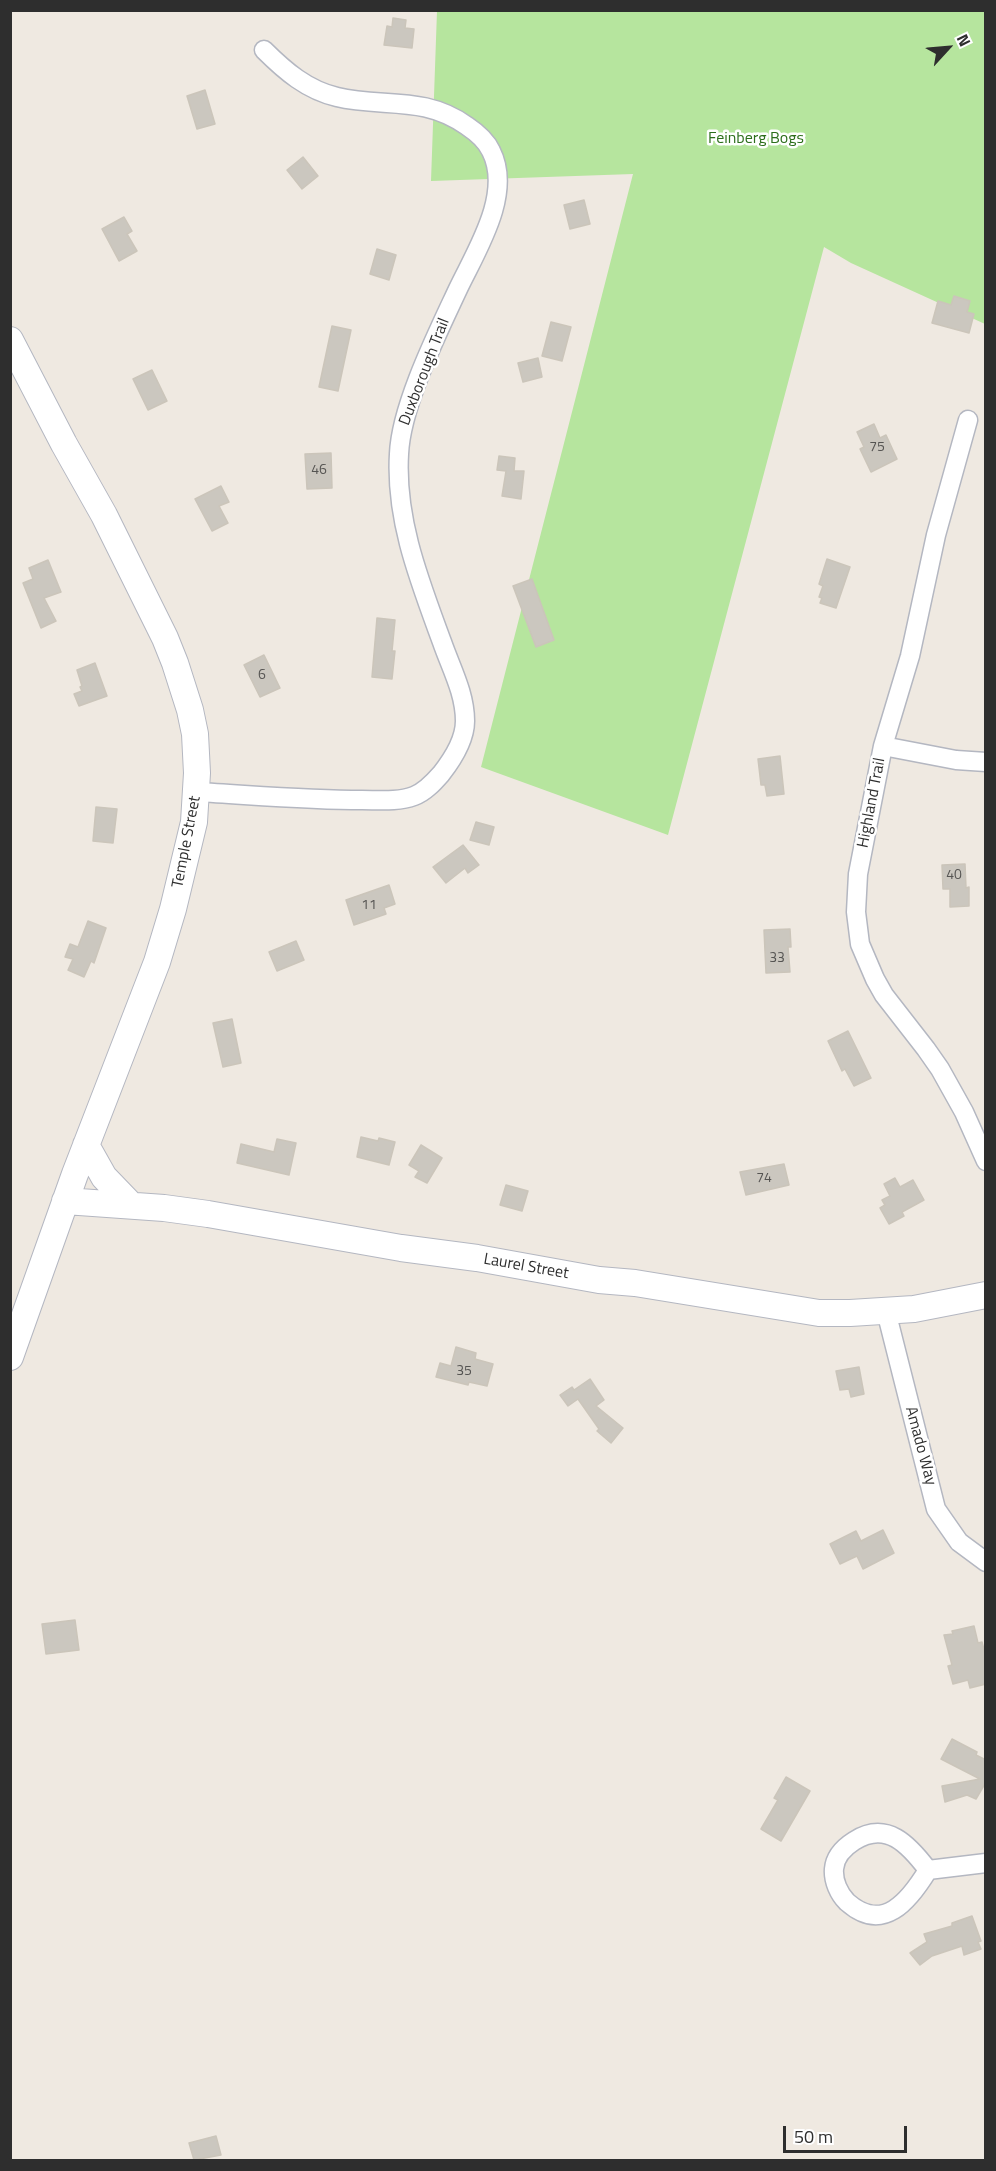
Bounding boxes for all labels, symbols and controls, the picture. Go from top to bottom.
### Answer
north arrow [918,18,978,78]
text: N [951,30,977,50]
park label: Feinberg Bogs [708,129,804,149]
street label: Duxborough Trail [396,316,454,428]
house number: 75 [869,440,885,456]
house number: 46 [311,463,327,479]
house number: 6 [258,668,266,684]
street label: Highland Trail [854,756,890,850]
street label: Temple Street [169,794,205,890]
house number: 40 [946,868,962,884]
house number: 11 [361,898,377,914]
house number: 33 [769,951,785,967]
house number: 74 [756,1171,772,1187]
street label: Laurel Street [482,1250,570,1284]
house number: 35 [456,1364,472,1380]
street label: Amado Way [900,1404,940,1488]
scale bar [786,2114,910,2152]
text: 50 m [794,2123,833,2150]

